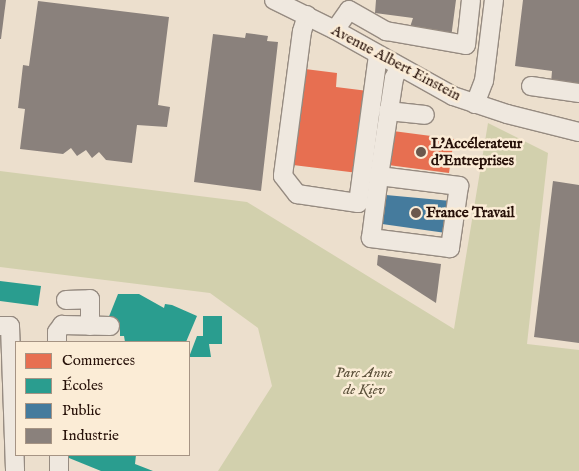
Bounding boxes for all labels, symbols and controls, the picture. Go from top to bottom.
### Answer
street label: Avenue Albert Einstein [328,21,464,105]
place label: L'Accélerateur d'Entreprises [431,134,522,169]
marker: L'Accélerateur d'Entreprises [415,146,427,158]
place label: France Travail [426,204,515,222]
marker: France Travail [410,207,422,219]
legend [15,341,190,456]
text: Commerces [62,351,135,370]
park label: Parc Anne de Kiev [335,363,393,398]
text: Écoles [62,376,103,395]
text: Public [62,401,101,420]
text: Industrie [62,426,119,445]

